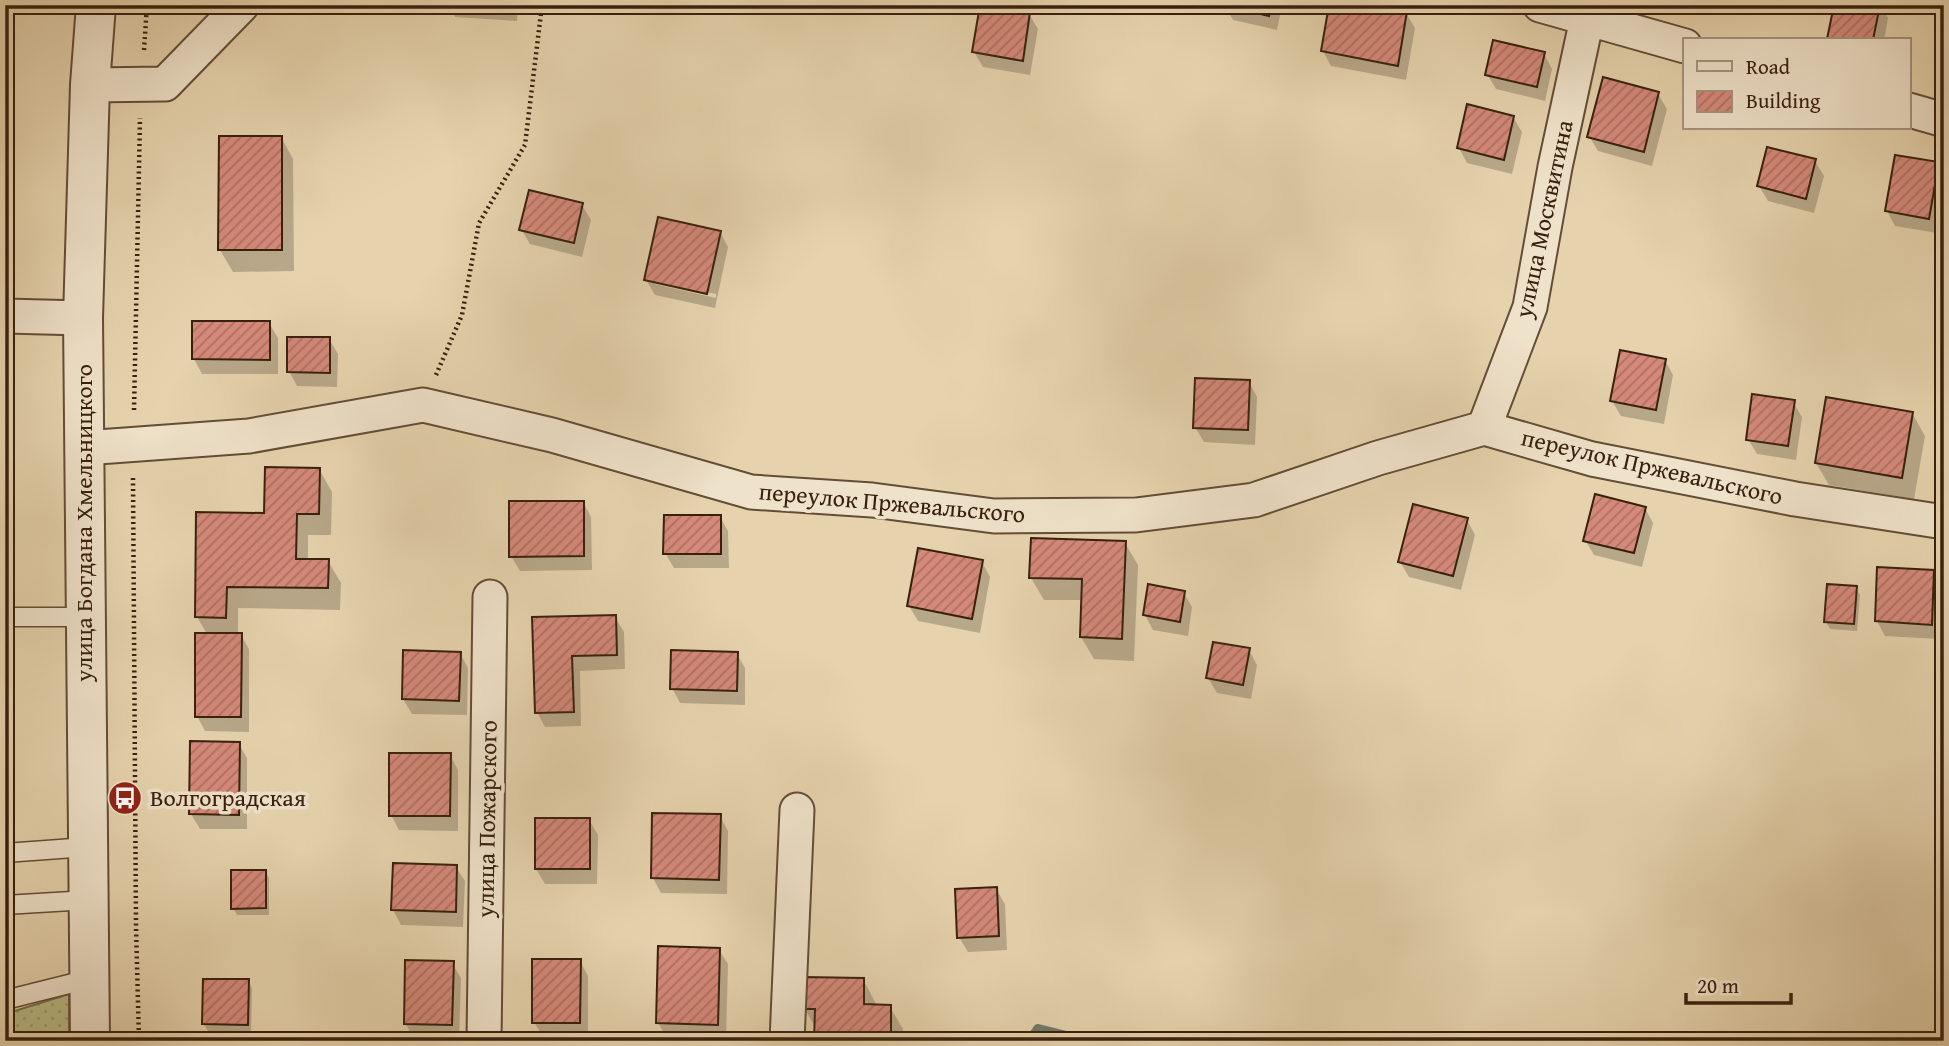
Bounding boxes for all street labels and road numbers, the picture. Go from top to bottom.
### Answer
street label: улица Москвитина [1505,116,1582,322]
street label: улица Богдана Хмельницкого [66,364,101,683]
street label: переулок Пржевальского [1518,419,1786,514]
street label: переулок Пржевальского [757,473,1027,532]
street label: улица Пожарского [467,720,506,919]

